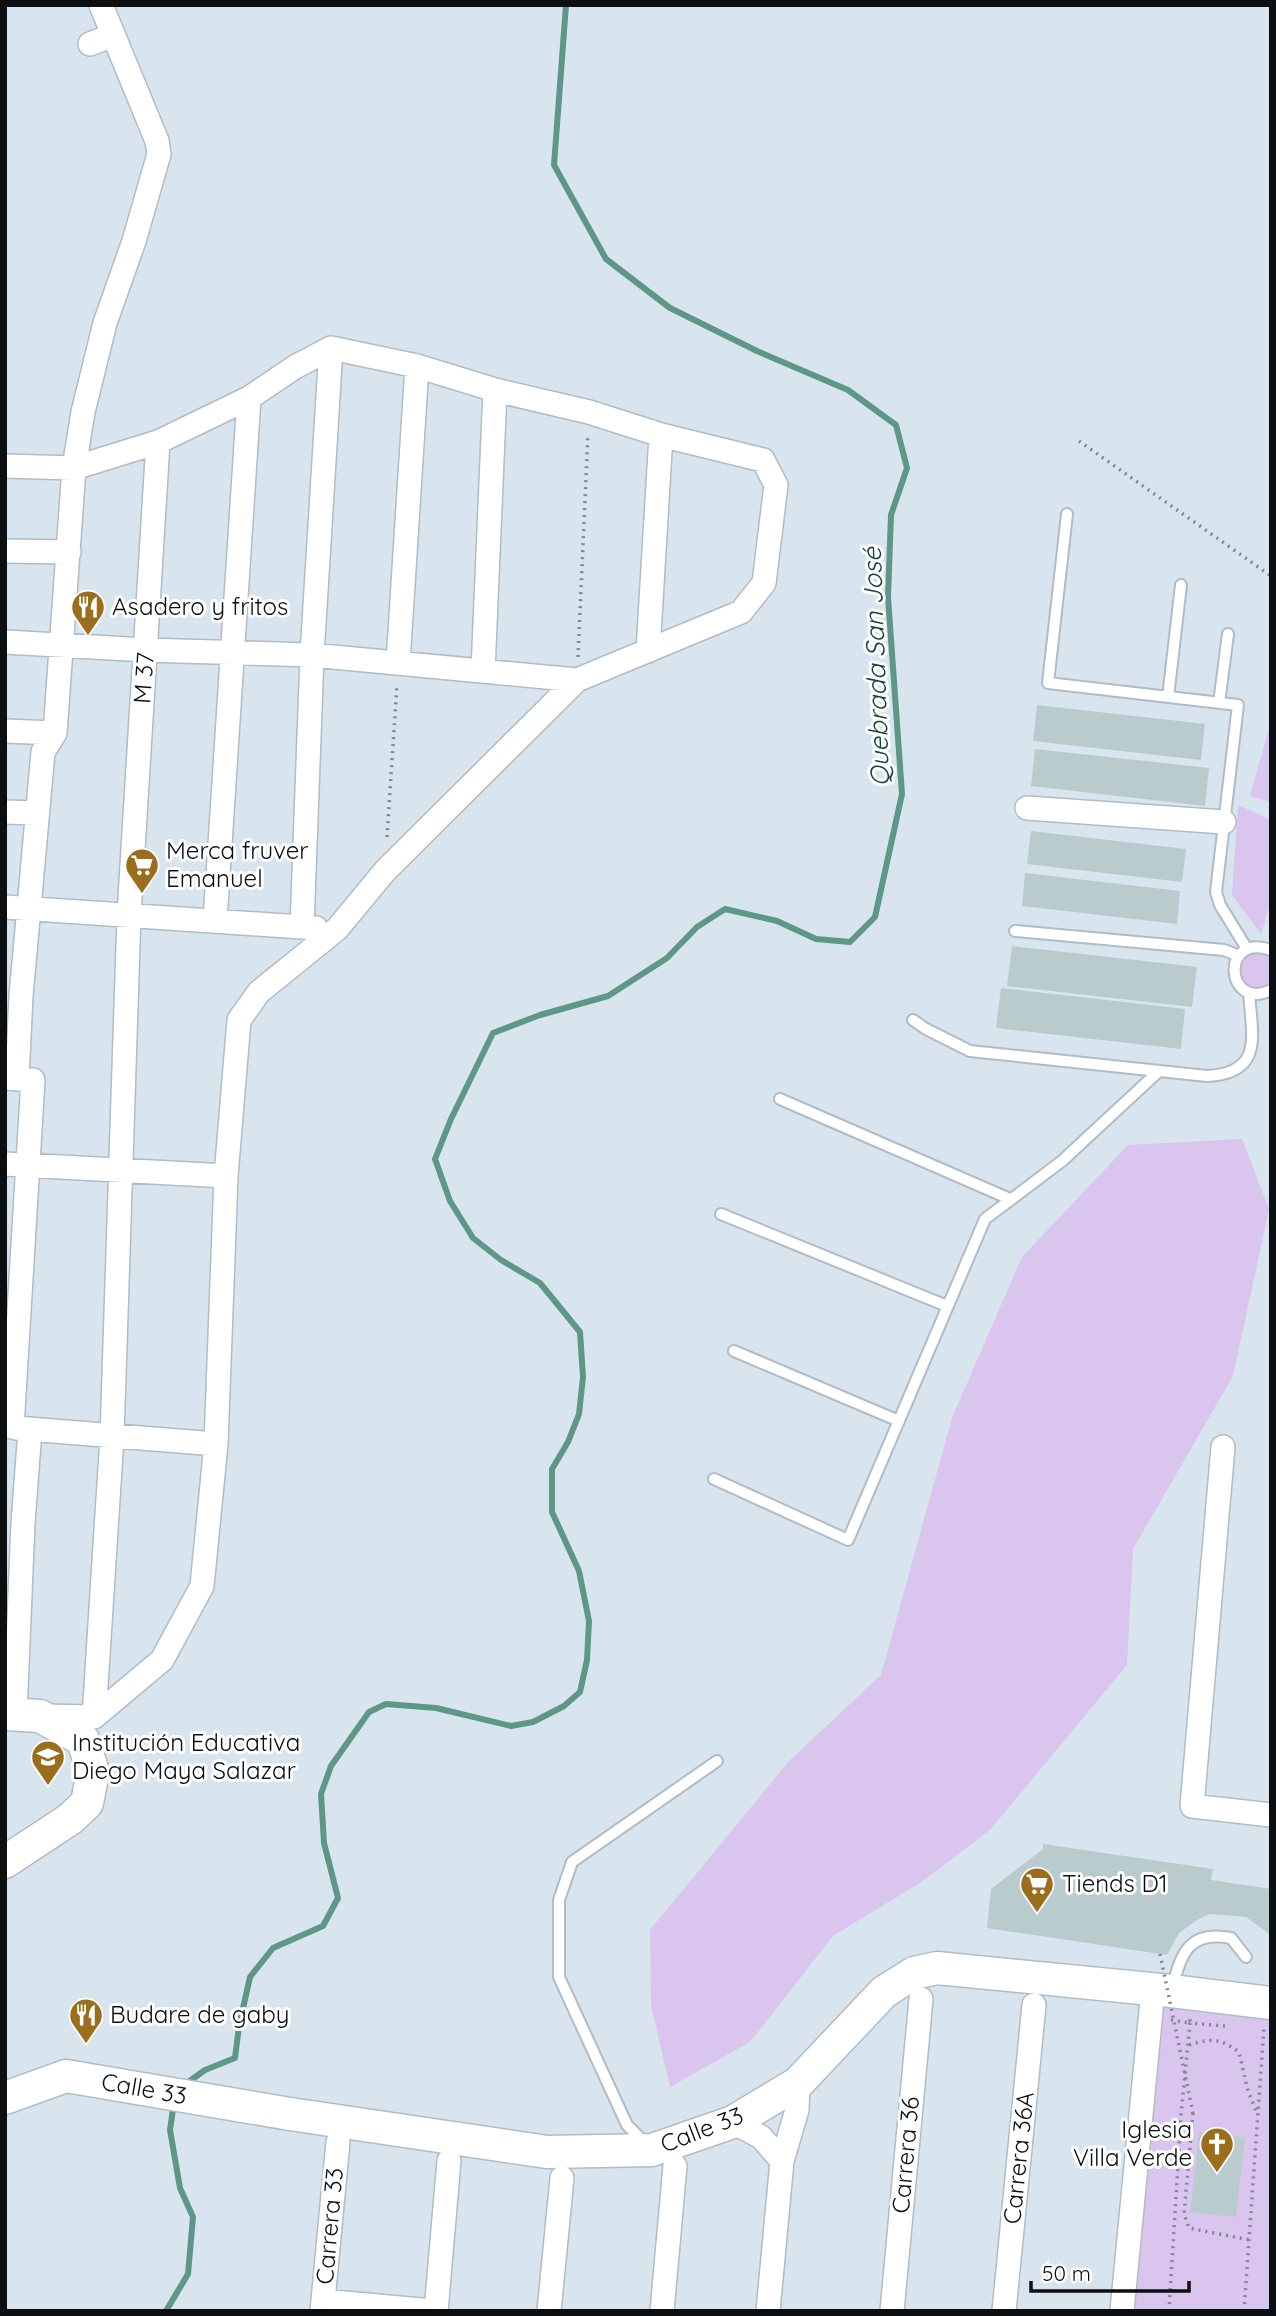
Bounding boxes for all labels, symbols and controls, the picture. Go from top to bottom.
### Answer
water label: Quebrada San José [855,546,896,787]
restaurant icon: Asadero y fritos [69,588,107,637]
place label: Asadero y fritos [112,591,288,621]
street label: M 37 [126,651,160,705]
place label: Merca fruver Emanuel [166,835,309,893]
supermarket icon: Merca fruver Emanuel [123,846,161,895]
place label: Institución Educativa Diego Maya Salazar [72,1727,300,1785]
school or university icon: Institución Educativa Diego Maya Salazar [29,1738,67,1787]
supermarket icon: Tiends D1 [1018,1865,1056,1914]
place label: Tiends D1 [1062,1868,1168,1898]
restaurant icon: Budare de gaby [67,1996,105,2045]
place label: Budare de gaby [110,1999,289,2029]
street label: Calle 33 [99,2066,189,2110]
street label: Carrera 36A [996,2090,1040,2225]
street label: Carrera 36 [885,2095,925,2215]
street label: Calle 33 [656,2100,747,2159]
place label: Iglesia Villa Verde [1073,2114,1192,2172]
church icon: Iglesia Villa Verde [1198,2125,1236,2174]
street label: Carrera 33 [309,2166,349,2285]
scale bar [1031,2250,1188,2294]
text: 50 m [1042,2260,1091,2286]

